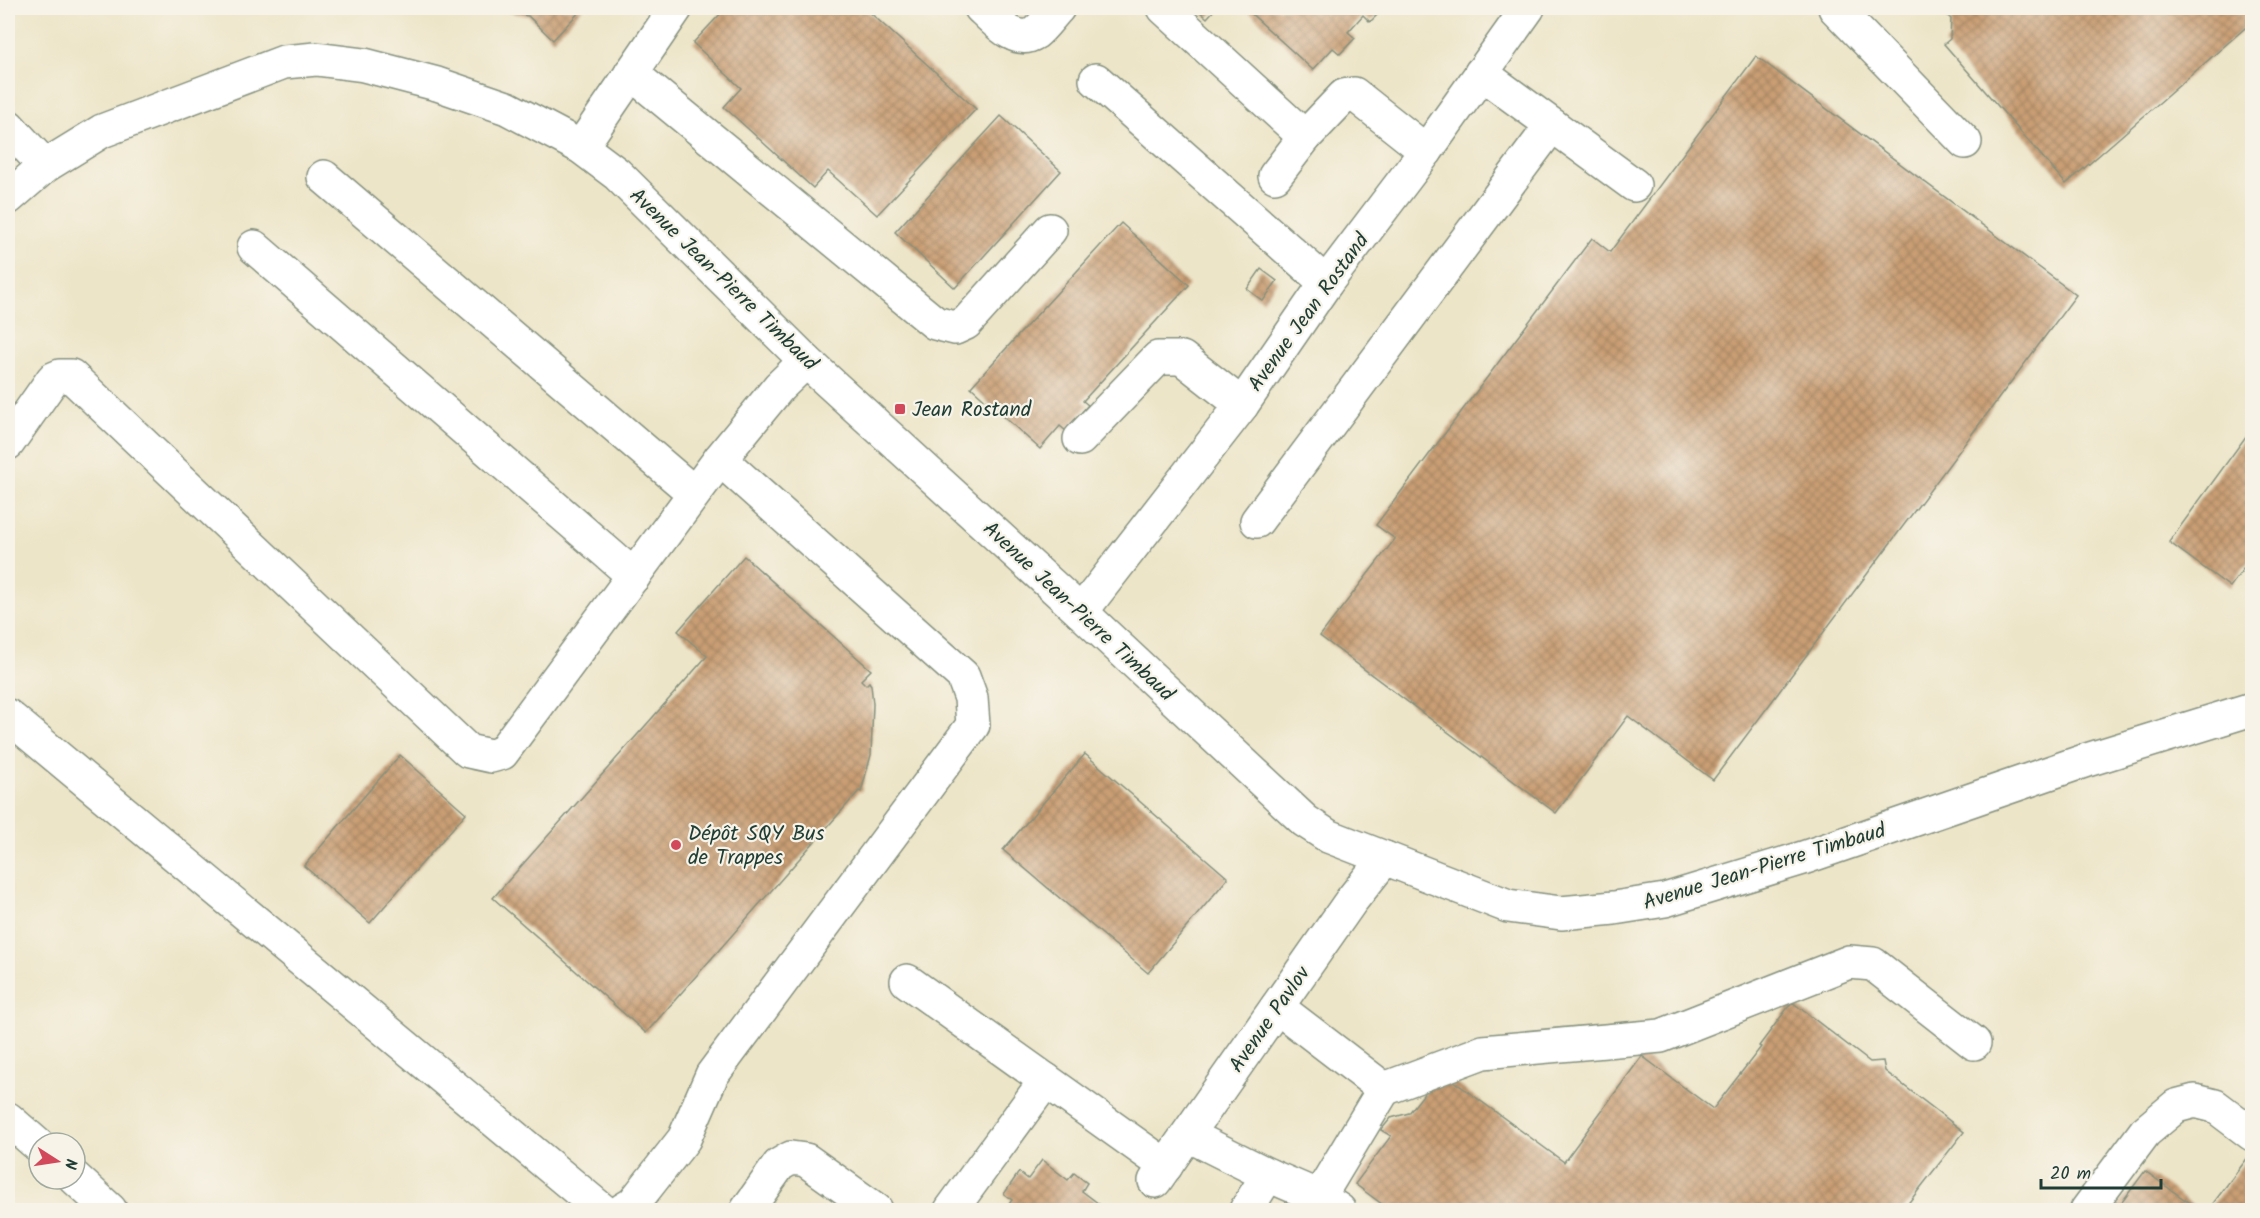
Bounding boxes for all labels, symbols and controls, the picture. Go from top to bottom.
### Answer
street label: Avenue Jean-Pierre Timbaud [621,181,826,380]
street label: Avenue Jean Rostand [1240,226,1379,399]
place label: Jean Rostand [912,394,1032,427]
marker: Jean Rostand [893,402,907,416]
street label: Avenue Jean-Pierre Timbaud [974,514,1182,711]
street label: Avenue Jean-Pierre Timbaud [1639,815,1890,920]
place label: Dépôt SQY Bus de Trappes [688,818,824,875]
marker: Dépôt SQY Bus de Trappes [669,838,683,852]
street label: Avenue Pavlov [1221,960,1319,1080]
north arrow [27,1131,87,1191]
scale bar [2041,1152,2161,1190]
text: N [57,1156,83,1171]
text: 20 m [2050,1160,2091,1189]

